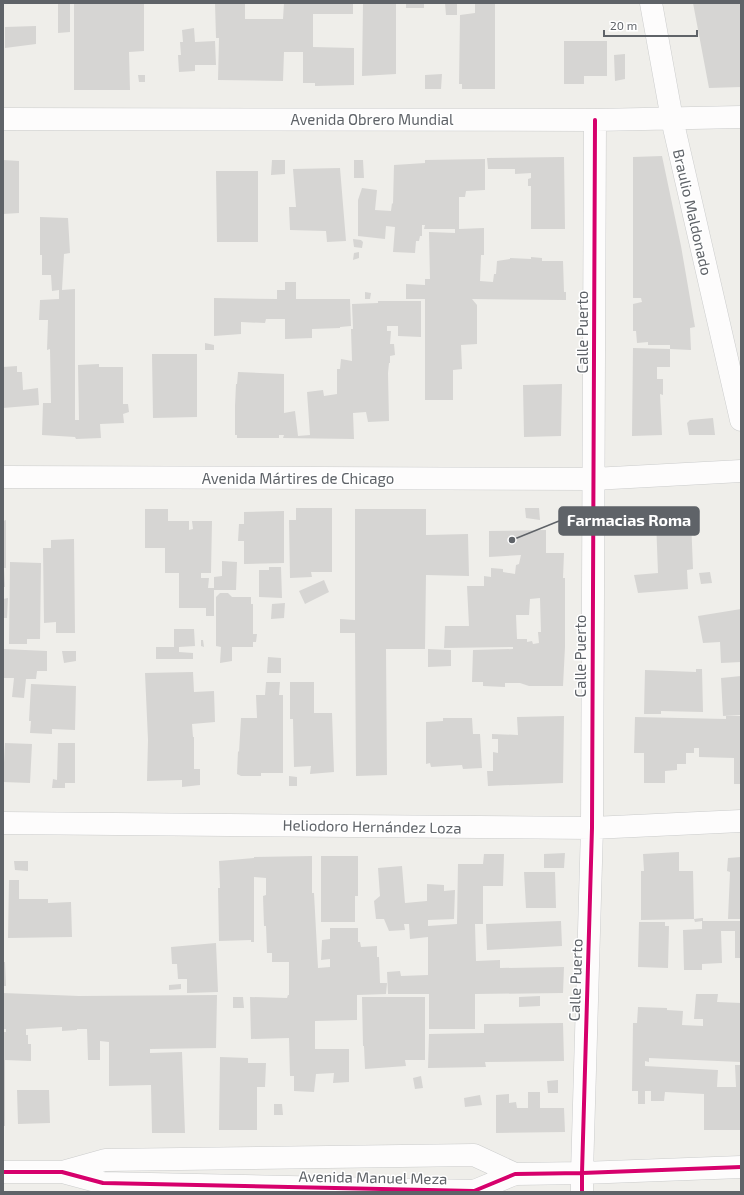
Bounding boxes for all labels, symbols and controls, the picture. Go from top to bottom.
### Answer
scale bar [604,12,697,38]
text: 20 m [610,18,637,32]
street label: Avenida Obrero Mundial [290,110,454,128]
street label: Braulio Maldonado [670,147,716,277]
street label: Calle Puerto [573,291,591,373]
street label: Avenida Mártires de Chicago [202,469,394,487]
callout: Farmacias Roma [559,507,699,535]
text: Farmacias Roma [567,510,691,529]
street label: Calle Puerto [571,615,589,697]
street label: Heliodoro Hernández Loza [282,815,462,837]
street label: Calle Puerto [565,938,585,1022]
street label: Avenida Manuel Meza [298,1167,448,1187]

